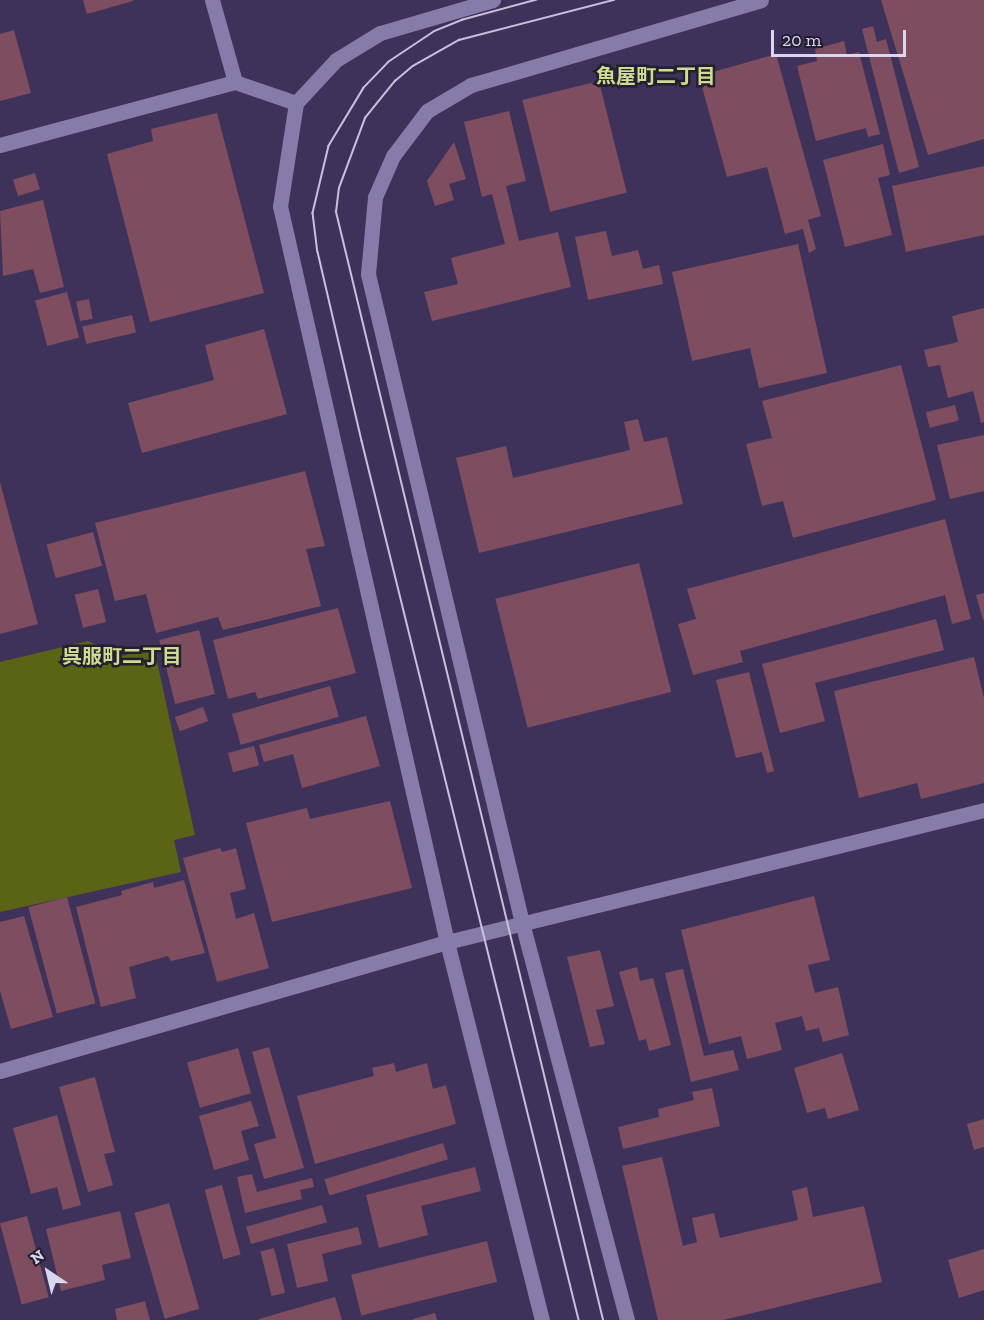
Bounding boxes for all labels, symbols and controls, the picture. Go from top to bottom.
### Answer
scale bar [774,18,909,56]
text: 20 m [782,29,821,51]
district label: 魚屋町二丁目 [596,64,716,88]
district label: 呉服町二丁目 [62,644,182,668]
north arrow [18,1242,78,1302]
text: N [27,1246,48,1268]

